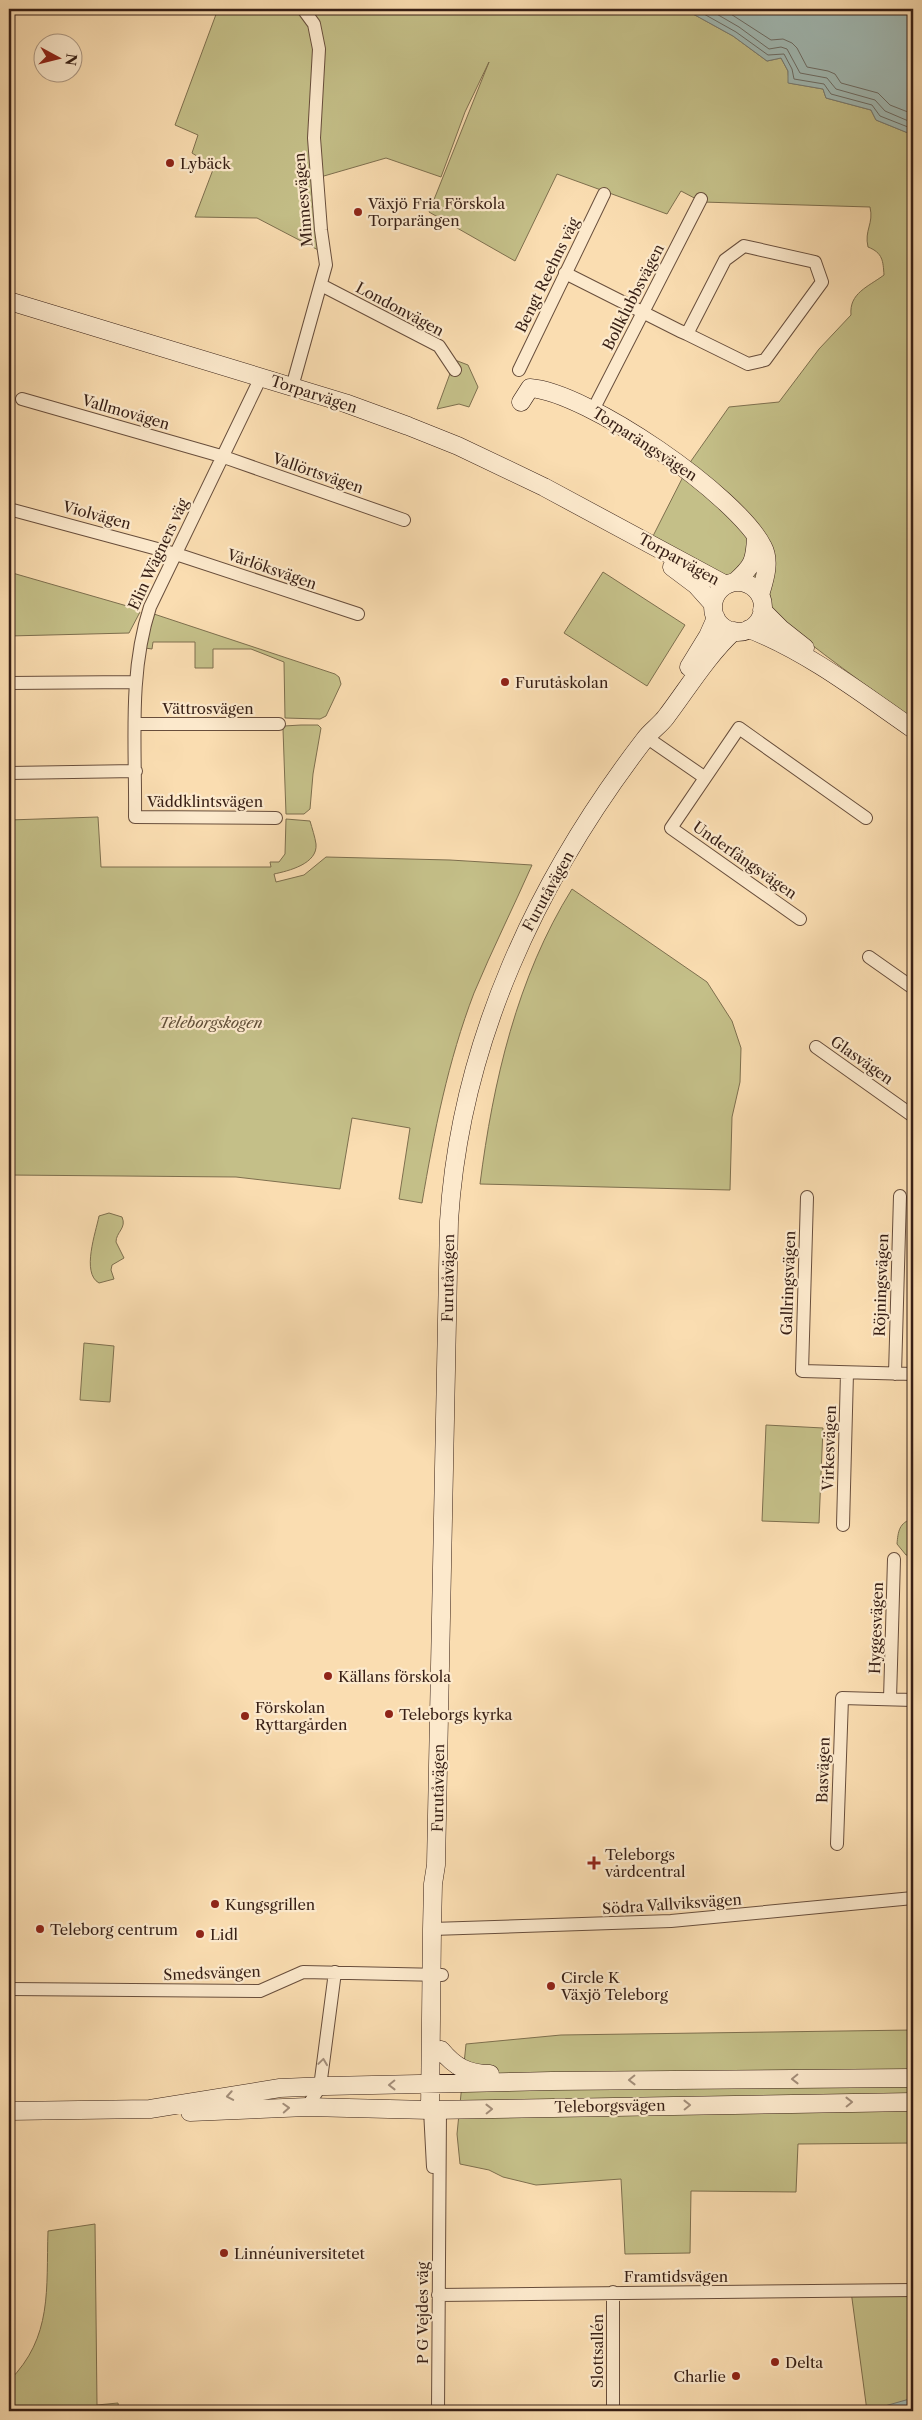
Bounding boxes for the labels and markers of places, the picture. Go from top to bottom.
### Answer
place label: Lybäck [180,154,232,173]
marker: Lybäck [164,157,176,169]
place label: Växjö Fria Förskola Torparängen [367,194,505,230]
marker: Växjö Fria Förskola Torparängen [352,206,364,218]
place label: Furutåskolan [515,673,609,692]
marker: Furutåskolan [499,676,511,688]
place label: Källans förskola [338,1667,451,1686]
marker: Källans förskola [322,1670,334,1682]
place label: Förskolan Ryttargården [255,1698,348,1734]
place label: Teleborgs kyrka [399,1705,512,1724]
marker: Teleborgs kyrka [383,1708,395,1720]
marker: Förskolan Ryttargården [239,1710,251,1722]
place label: Teleborgs vårdcentral [604,1845,686,1881]
marker: Teleborgs vårdcentral [587,1856,601,1870]
place label: Kungsgrillen [225,1895,316,1914]
marker: Kungsgrillen [209,1898,221,1910]
place label: Teleborg centrum [50,1920,178,1939]
marker: Teleborg centrum [34,1923,46,1935]
place label: Lidl [210,1925,239,1944]
marker: Lidl [194,1928,206,1940]
place label: Circle K Växjö Teleborg [560,1968,668,2004]
marker: Circle K Växjö Teleborg [545,1980,557,1992]
place label: Linnéuniversitetet [234,2244,366,2263]
marker: Linnéuniversitetet [218,2247,230,2259]
place label: Delta [785,2353,823,2372]
marker: Delta [769,2356,781,2368]
place label: Charlie [673,2367,726,2386]
marker: Charlie [730,2370,742,2382]

